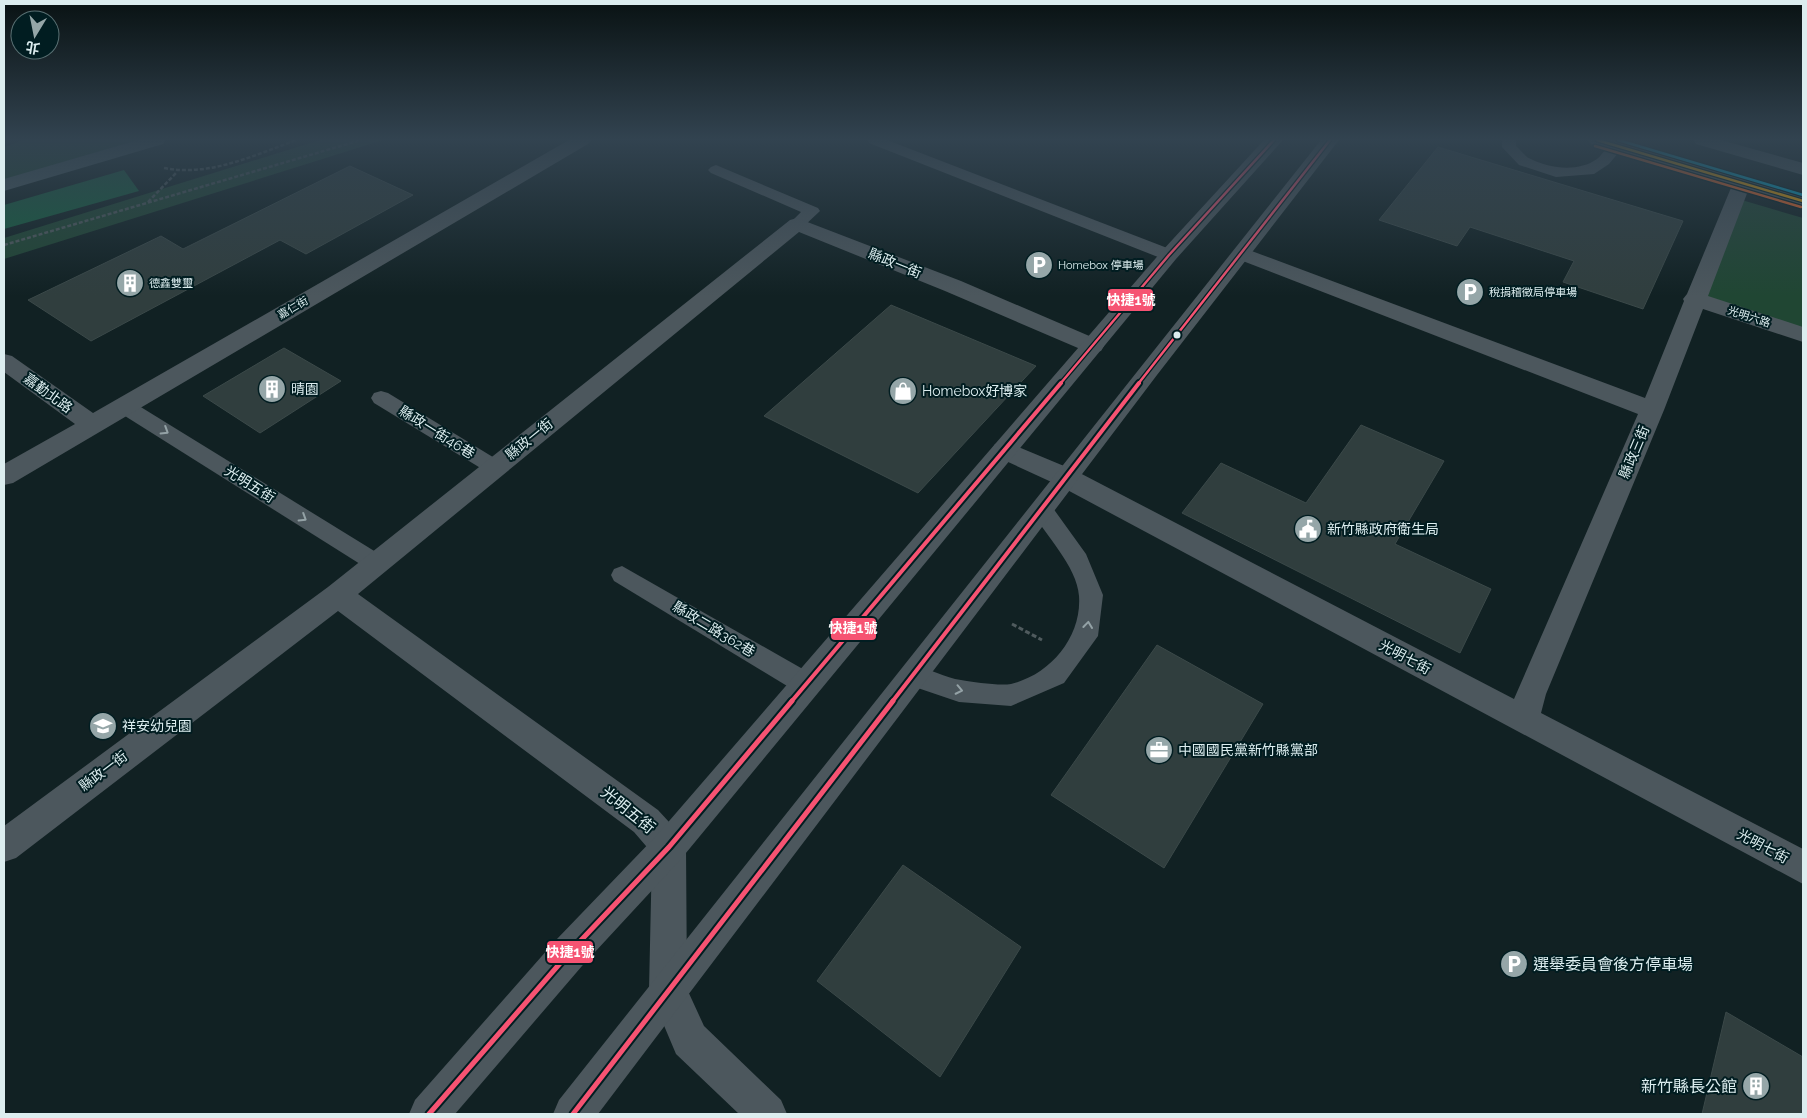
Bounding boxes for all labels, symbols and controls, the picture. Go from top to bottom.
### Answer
north arrow [10,10,60,60]
text: 北 [24,39,41,57]
street label: 縣政一街 [866,245,924,281]
parking icon: Homebox 停車場 [1024,250,1054,280]
place label: Homebox 停車場 [1058,259,1144,272]
building icon: 德鑫雙璽 [115,268,145,298]
place label: 德鑫雙璽 [149,277,193,290]
parking icon: 稅捐稽徵局停車場 [1455,277,1485,307]
place label: 稅捐稽徵局停車場 [1489,286,1577,299]
line badge: 快捷1號 [1107,288,1154,312]
text: 快捷1號 [1107,292,1155,308]
street label: 嘉仁街 [275,294,311,322]
street label: 光明六路 [1726,304,1772,330]
unlabelled marker [1172,330,1182,340]
street label: 嘉勤北路 [21,370,75,416]
building icon: 晴園 [257,374,287,404]
shop icon: Homebox好博家 [888,376,918,406]
place label: 晴園 [291,381,319,397]
place label: Homebox好博家 [922,383,1027,399]
street label: 縣政一街46巷 [396,402,478,462]
street label: 縣政一街 [502,415,556,463]
street label: 縣政三街 [1616,423,1652,481]
one-way arrow [160,425,169,435]
street label: 光明五街 [222,462,278,506]
one-way arrow [298,511,307,521]
public building icon: 新竹縣政府衛生局 [1293,514,1323,544]
place label: 新竹縣政府衛生局 [1327,521,1439,537]
street label: 縣政二路362巷 [670,598,758,660]
line badge: 快捷1號 [830,617,877,641]
text: 快捷1號 [829,620,877,636]
one-way arrow [1082,620,1093,628]
street label: 光明七街 [1377,637,1433,677]
one-way arrow [954,684,963,695]
school or university icon: 祥安幼兒園 [88,711,118,741]
place label: 祥安幼兒園 [122,718,192,734]
office icon: 中國國民黨新竹縣黨部 [1144,735,1174,765]
place label: 中國國民黨新竹縣黨部 [1178,742,1318,758]
street label: 縣政一街 [76,748,130,794]
street label: 光明五街 [597,782,659,838]
street label: 光明七街 [1735,826,1791,866]
line badge: 快捷1號 [546,940,594,964]
text: 快捷1號 [546,944,594,960]
parking icon: 選舉委員會後方停車場 [1499,949,1529,979]
place label: 選舉委員會後方停車場 [1533,955,1693,974]
building icon: 新竹縣長公館 [1741,1071,1771,1101]
place label: 新竹縣長公館 [1641,1077,1737,1096]

